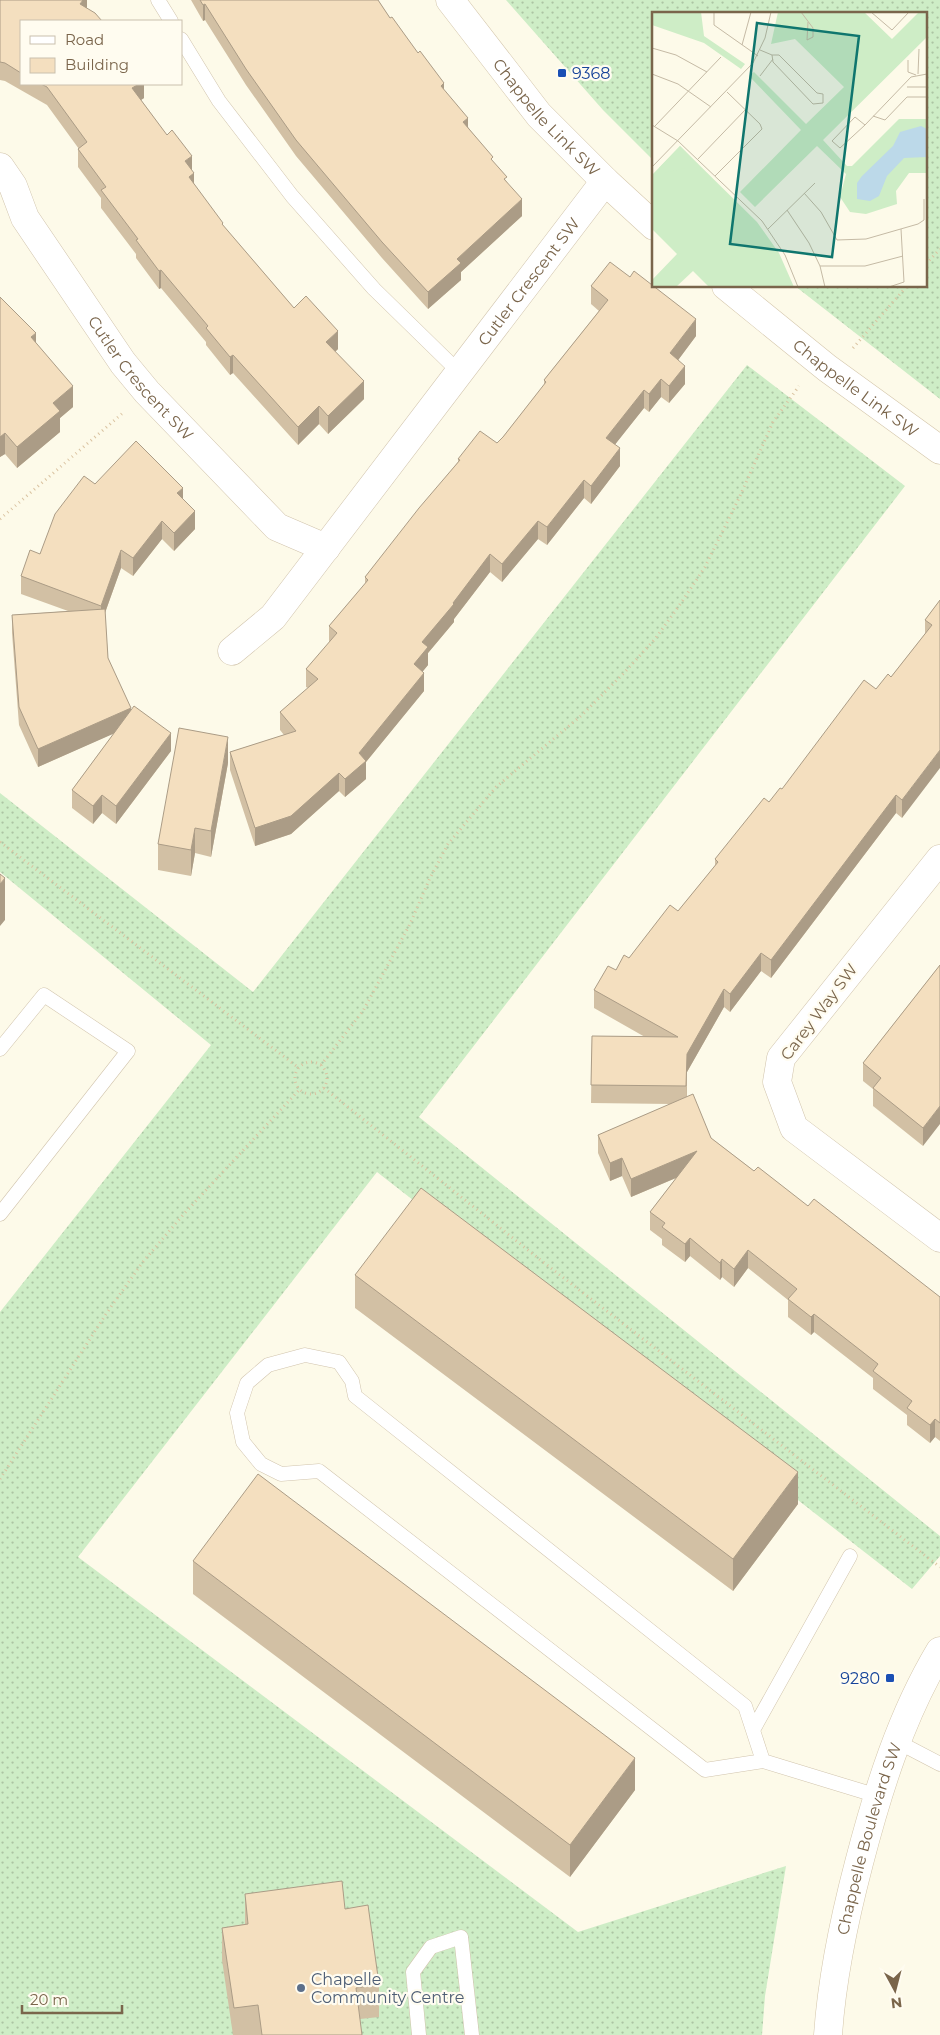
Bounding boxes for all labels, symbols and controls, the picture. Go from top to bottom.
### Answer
inset map [652,12,928,288]
legend [20,20,182,85]
text: Road [65,30,104,49]
street label: Chappelle Link SW [489,54,604,180]
text: Building [65,55,129,74]
place label: 9368 [572,64,611,83]
marker: 9368 [556,67,568,79]
street label: Cutler Crescent SW [474,214,583,349]
street label: Cutler Crescent SW [84,312,198,444]
street label: Chappelle Link SW [789,335,922,441]
street label: Carey Way SW [777,960,862,1064]
place label: 9280 [840,1669,880,1688]
marker: 9280 [884,1672,896,1684]
street label: Chappelle Boulevard SW [833,1740,905,1937]
north arrow [870,1965,920,2015]
place label: Chapelle Community Centre [311,1970,464,2007]
scale bar [22,1982,122,2014]
marker: Chapelle Community Centre [295,1982,307,1994]
text: 20 m [30,1990,68,2009]
text: N [890,1993,903,2013]

